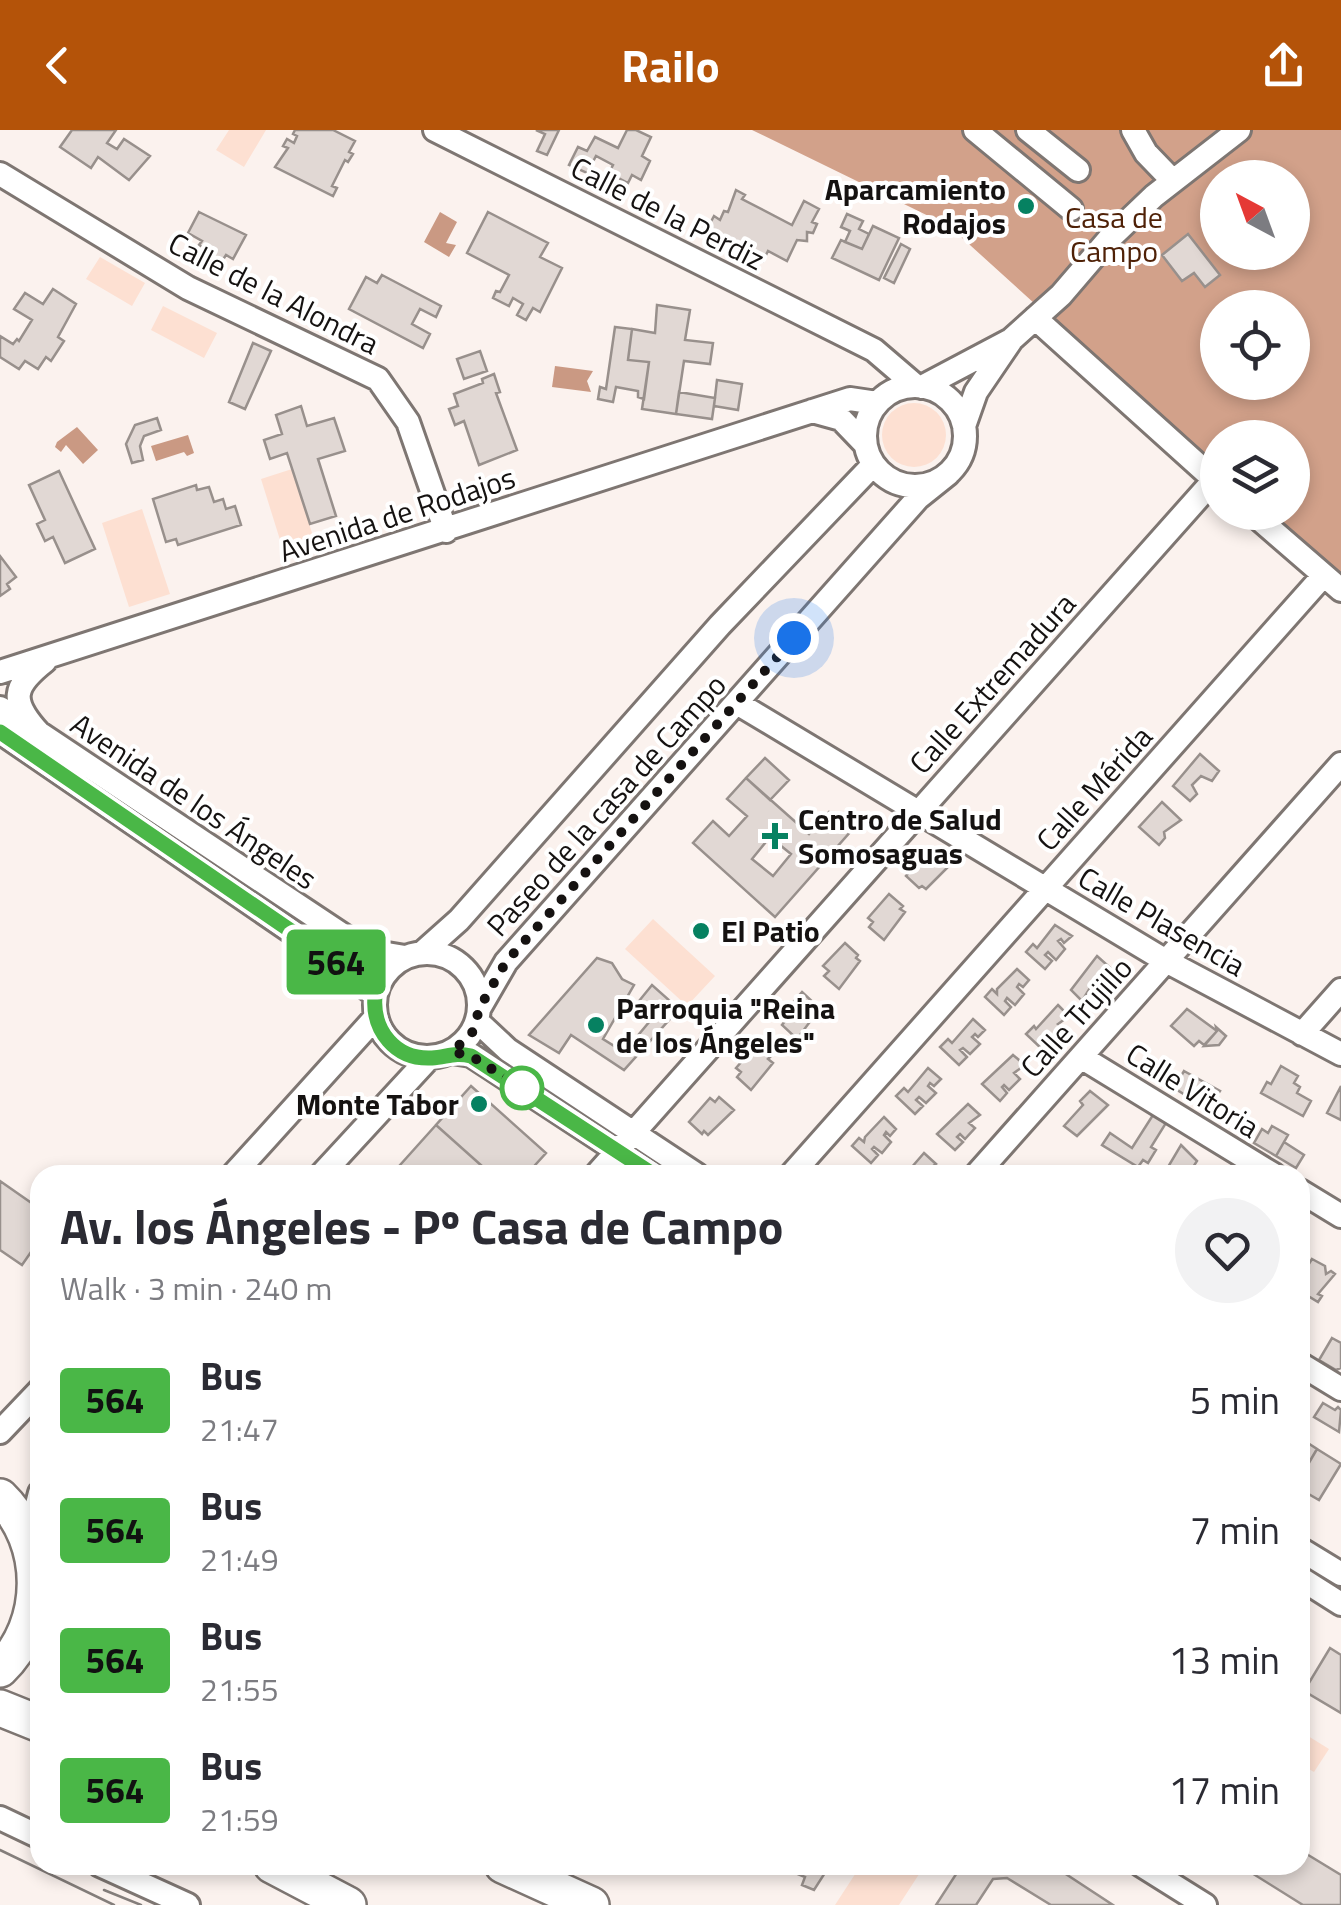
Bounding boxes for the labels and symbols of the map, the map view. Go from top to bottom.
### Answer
street label: Calle de la Perdiz [563,144,773,282]
north arrow [1200,160,1310,270]
place label: Aparcamiento Rodajos [825,166,1006,246]
park label: Casa de Campo [1065,194,1163,274]
marker: Aparcamiento Rodajos [1015,195,1037,217]
street label: Calle de la Alondra [161,220,387,366]
street label: Avenida de Rodajos [273,454,521,574]
street label: Calle Extremadura [898,582,1086,784]
your location [769,613,819,663]
street label: Paseo de la casa de Campo [475,663,737,947]
street label: Avenida de los Ángeles [62,701,326,901]
street label: Calle Mérida [1025,715,1163,861]
place label: Centro de Salud Somosaguas [798,796,1002,876]
marker: Centro de Salud Somosaguas [762,823,788,849]
street label: Calle Plasencia [1070,854,1254,988]
place label: El Patio [721,908,820,954]
marker: El Patio [690,920,712,942]
line badge: 564 [278,930,394,994]
street label: Calle Trujillo [1009,946,1143,1088]
place label: Parroquia "Reina de los Ángeles" [616,985,835,1065]
marker: Parroquia "Reina de los Ángeles" [585,1014,607,1036]
street label: Calle Vitoria [1117,1031,1269,1149]
unlabelled marker [501,1067,543,1109]
place label: Monte Tabor [296,1081,459,1127]
marker: Monte Tabor [468,1093,490,1115]

